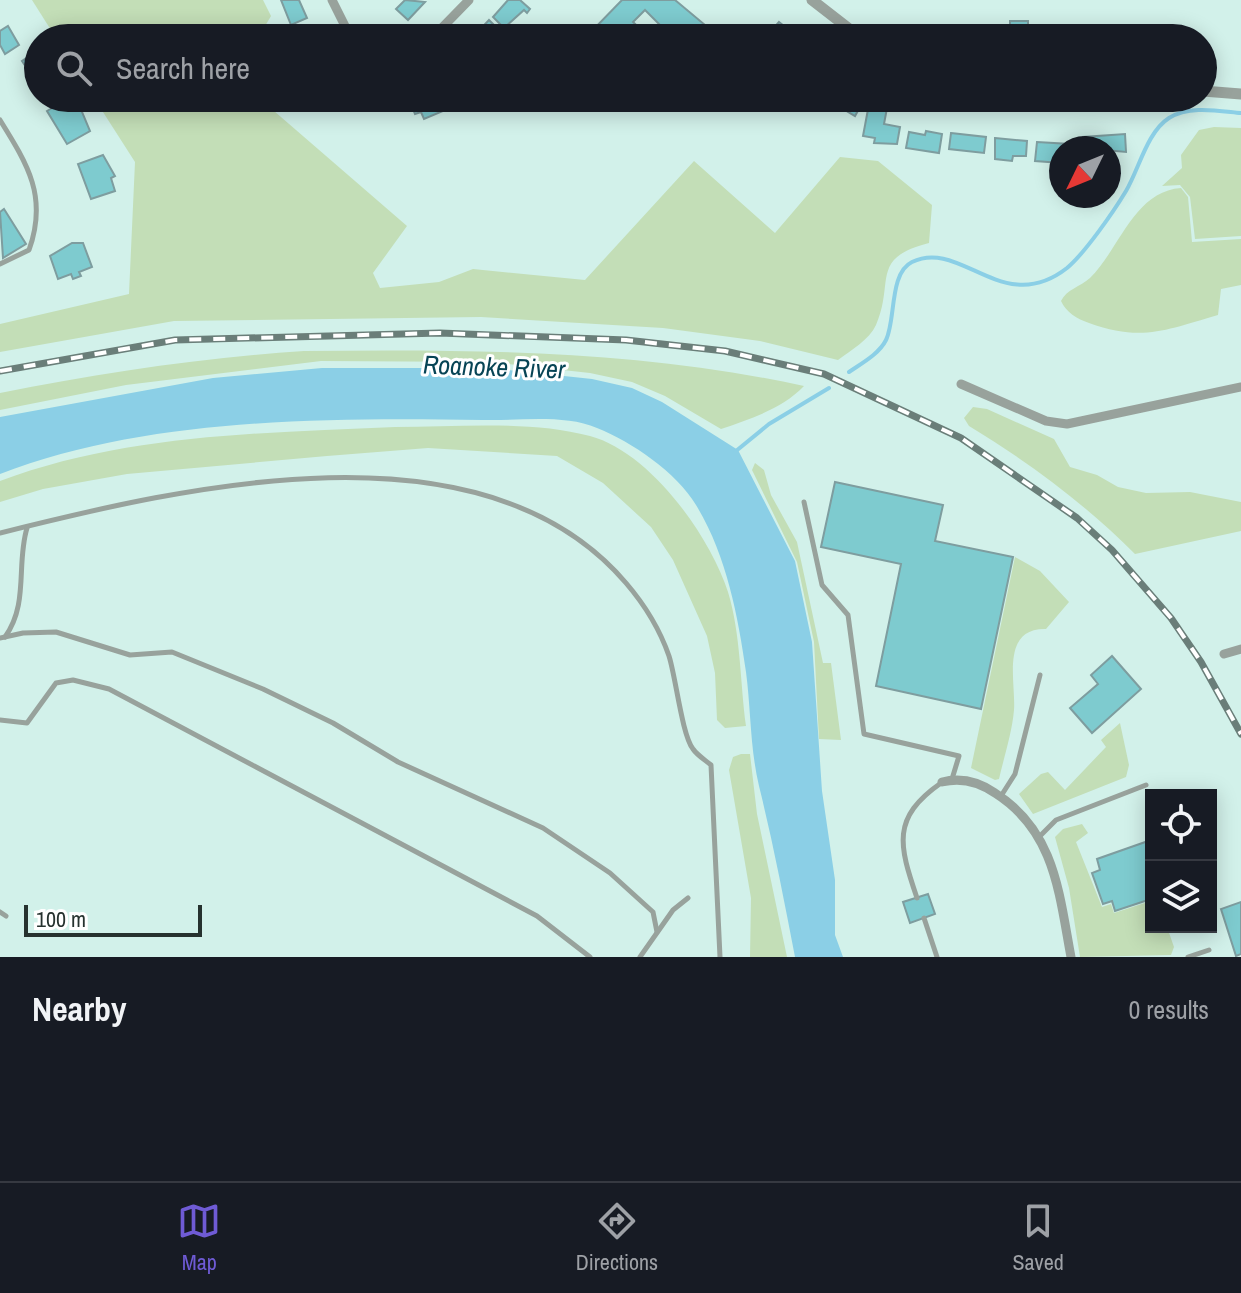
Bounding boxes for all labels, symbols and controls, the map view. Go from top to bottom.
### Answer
search box [24,24,1217,112]
icon: search [52,46,96,90]
text: Search here [116,48,250,88]
north arrow [1049,136,1121,208]
water label: Roanoke River [422,347,567,387]
map controls [1145,789,1217,933]
button: locate [1145,789,1217,861]
button: layers [1145,861,1217,933]
scale bar [24,901,202,937]
text: 100 m [36,904,86,934]
text: Nearby [32,986,127,1032]
text: 0 results [1128,992,1209,1027]
tab: Map [177,1199,221,1277]
tab: Directions [576,1199,658,1277]
tab: Saved [1013,1199,1064,1277]

